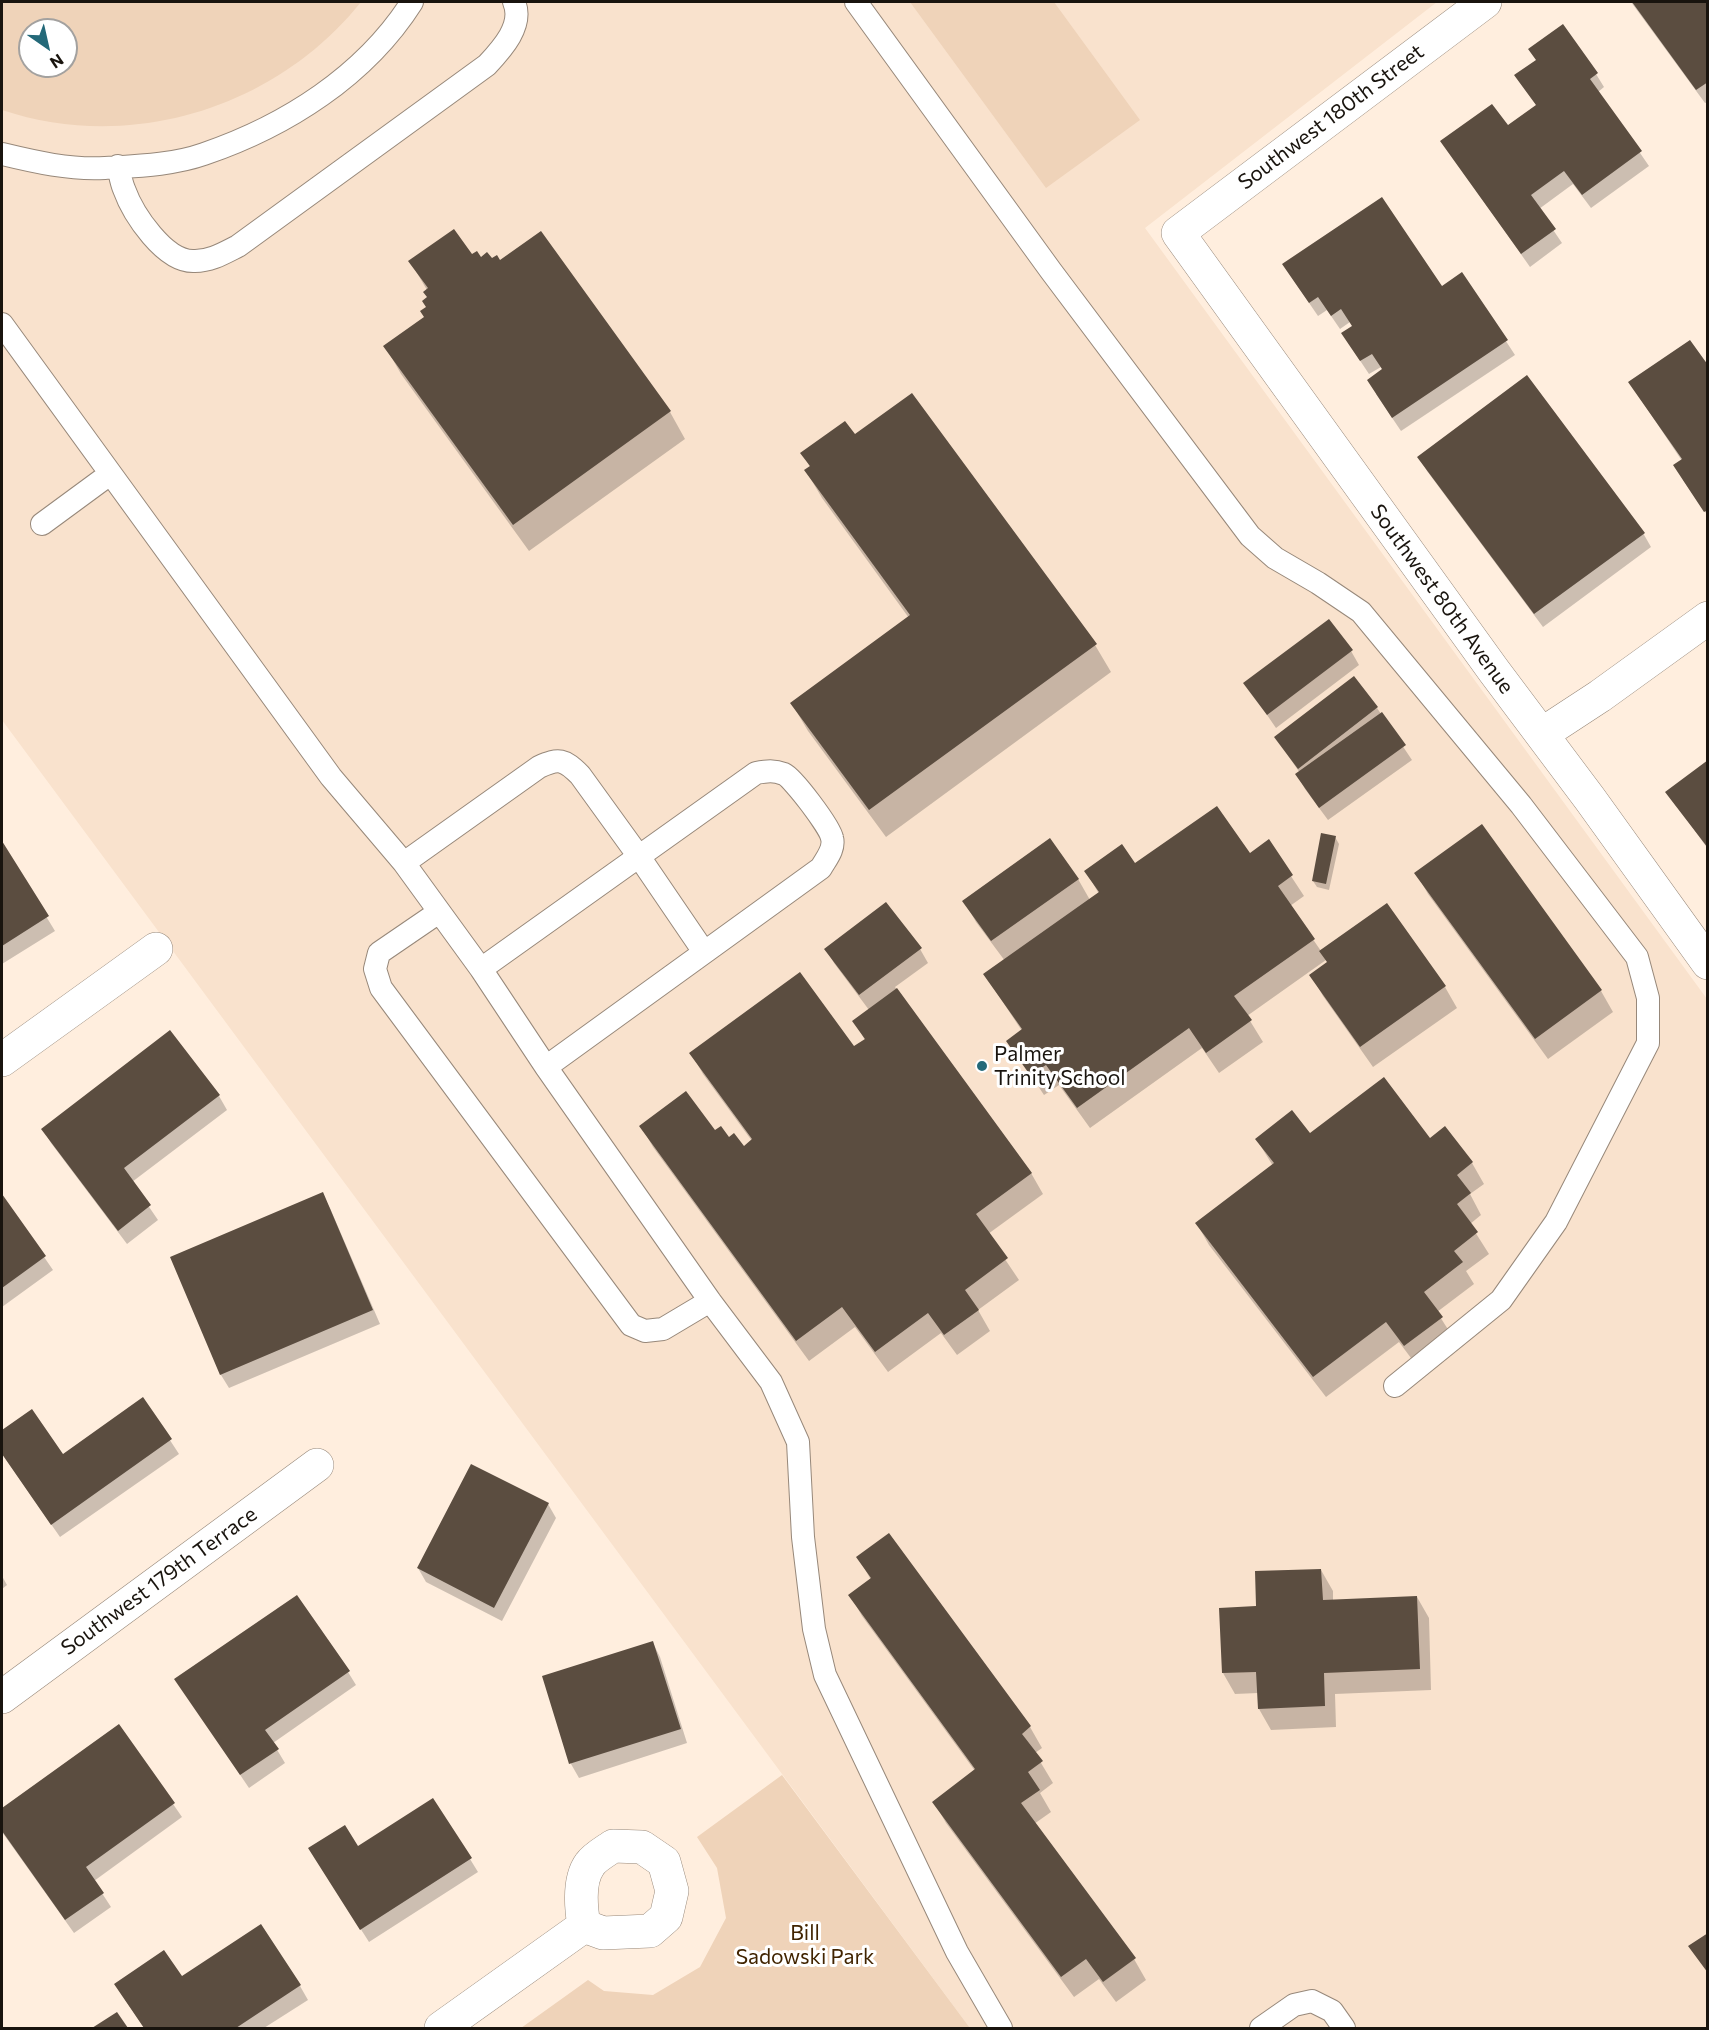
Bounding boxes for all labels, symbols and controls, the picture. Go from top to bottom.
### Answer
north arrow [18,18,78,78]
street label: Southwest 180th Street [1233,39,1429,195]
text: N [47,50,68,73]
street label: Southwest 80th Avenue [1365,499,1519,699]
place label: Palmer Trinity School [994,1041,1126,1091]
marker: Palmer Trinity School [975,1059,989,1073]
street label: Southwest 179th Terrace [56,1501,262,1661]
park label: Bill Sadowski Park [736,1920,874,1970]

